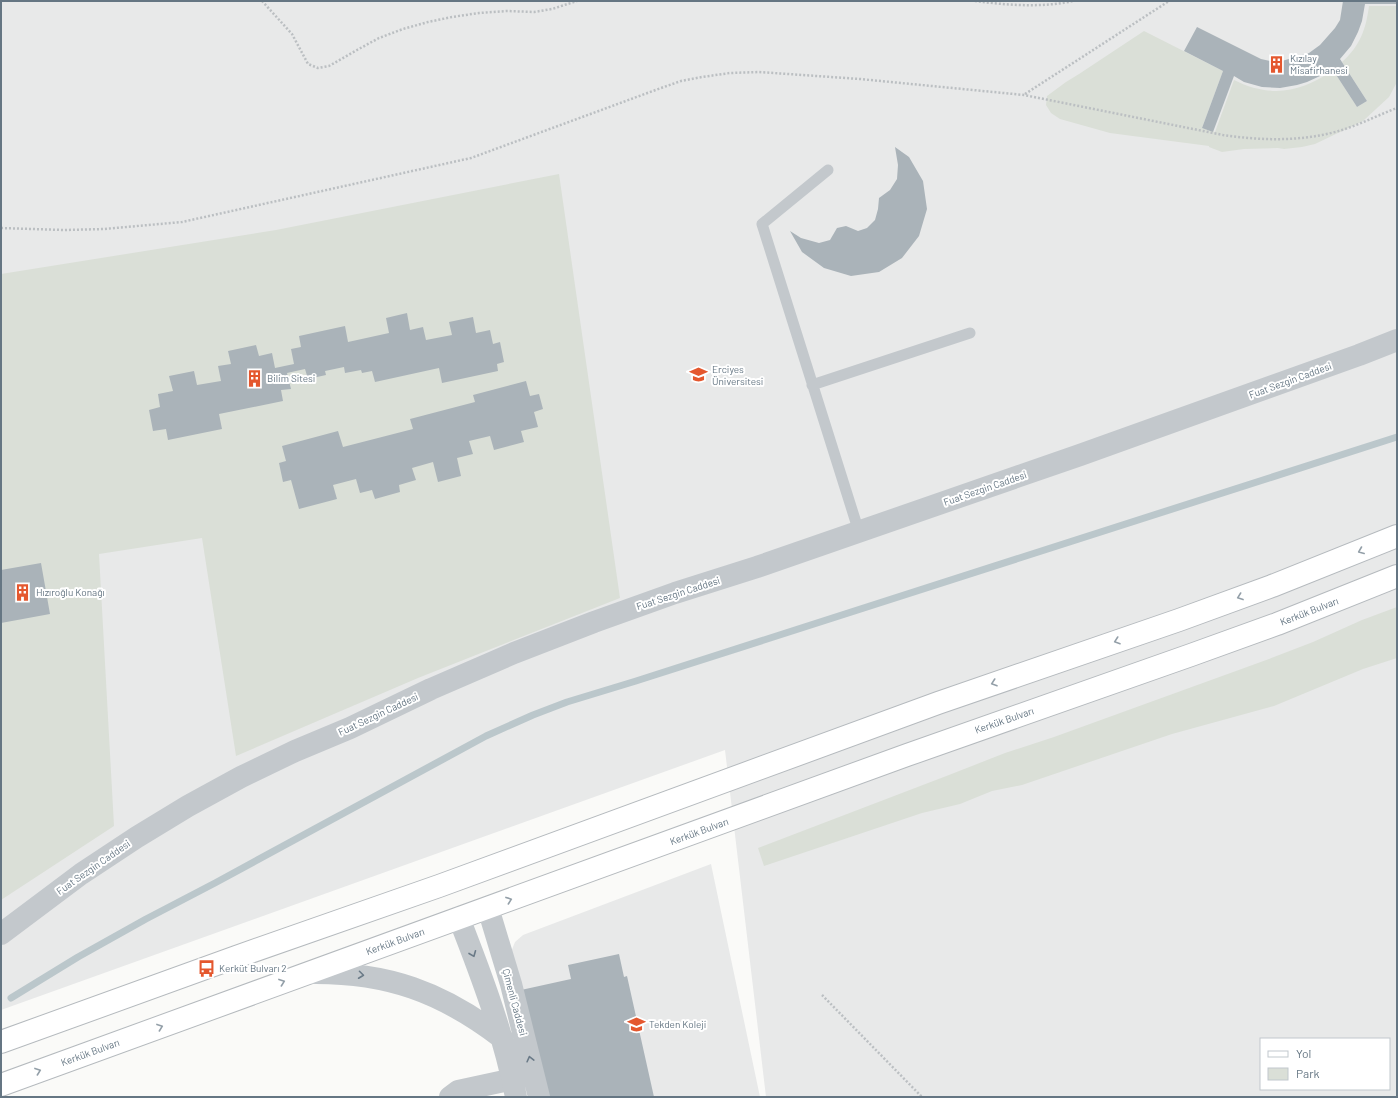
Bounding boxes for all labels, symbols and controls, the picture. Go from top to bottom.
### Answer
place label: Kızılay Misafirhanesi [1290,52,1348,76]
building icon: Kızılay Misafirhanesi [1267,54,1287,74]
street label: Fuat Sezgin Caddesi [1247,359,1333,401]
place label: Erciyes Üniversitesi [712,363,763,387]
school or university icon: Erciyes Üniversitesi [689,365,709,385]
building icon: Bilim Sitesi [244,368,264,388]
place label: Bilim Sitesi [267,372,315,384]
street label: Fuat Sezgin Caddesi [942,468,1028,508]
one-way arrow [1357,546,1364,554]
street label: Fuat Sezgin Caddesi [635,574,721,612]
building icon: Hızıroğlu Konağı [13,582,33,602]
place label: Hızıroğlu Konağı [36,586,105,598]
one-way arrow [1236,593,1243,601]
street label: Kerkük Bulvarı [1278,594,1340,628]
one-way arrow [1114,636,1121,644]
one-way arrow [991,679,998,687]
street label: Fuat Sezgin Caddesi [336,690,420,738]
street label: Kerkük Bulvarı [973,704,1035,736]
street label: Kerkük Bulvarı [668,815,730,847]
street label: Fuat Sezgin Caddesi [54,837,132,897]
one-way arrow [506,896,513,904]
street label: Kerkük Bulvarı [364,925,426,957]
one-way arrow [469,951,477,958]
bus stop icon: Kerküt Bulvarı 2 [196,958,216,978]
place label: Kerküt Bulvarı 2 [219,962,287,974]
street label: Çimenli Caddesi [500,967,530,1037]
one-way arrow [358,970,364,979]
one-way arrow [278,979,285,987]
school or university icon: Tekden Koleji [626,1014,646,1034]
place label: Tekden Koleji [649,1018,706,1030]
one-way arrow [156,1023,163,1031]
street label: Kerkük Bulvarı [59,1036,121,1068]
legend [1260,1038,1390,1090]
text: Yol [1296,1046,1311,1060]
one-way arrow [527,1056,535,1062]
text: Park [1296,1066,1320,1080]
one-way arrow [34,1068,41,1076]

